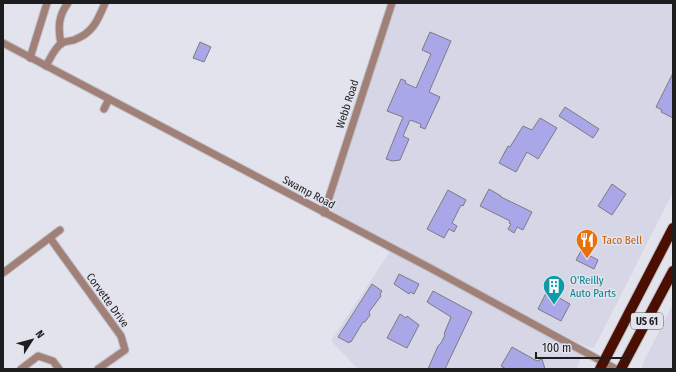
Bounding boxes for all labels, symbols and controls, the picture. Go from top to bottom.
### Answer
street label: Webb Road [333,78,361,130]
street label: Swamp Road [280,173,337,212]
restaurant icon: Taco Bell [574,227,600,260]
place label: Taco Bell [602,234,642,247]
street label: Corvette Drive [84,271,132,330]
building icon: O'Reilly Auto Parts [541,273,567,306]
place label: O'Reilly Auto Parts [570,274,616,300]
road number: US 61 [631,313,663,329]
north arrow [12,320,52,360]
text: N [32,328,47,341]
scale bar [536,334,628,360]
text: 100 m [542,341,571,355]

